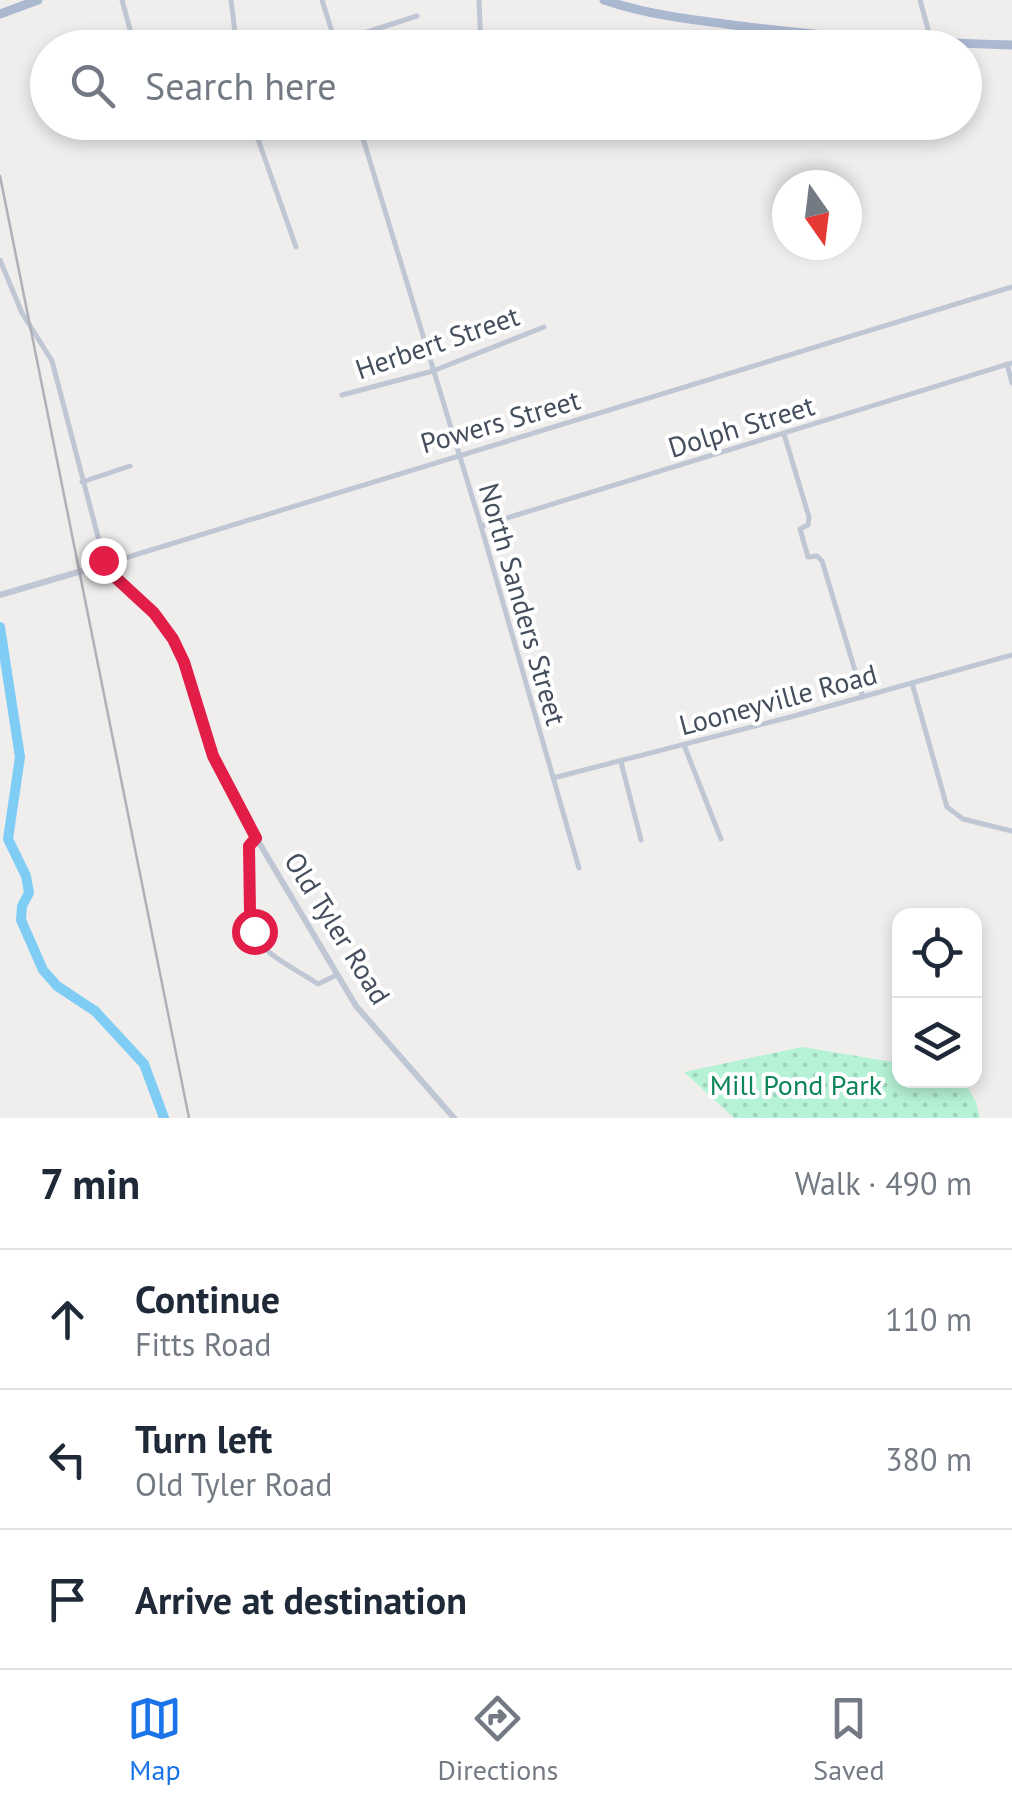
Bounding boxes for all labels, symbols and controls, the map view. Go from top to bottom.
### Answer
search box [30,30,982,140]
icon: search [65,58,120,113]
text: Search here [145,61,337,110]
north arrow [772,170,862,260]
street label: Herbert Street [350,297,524,387]
street label: Powers Street [416,380,584,461]
street label: Dolph Street [663,386,819,466]
street label: North Sanders Street [471,479,575,730]
route end [81,538,127,584]
street label: Looneyville Road [675,655,881,743]
street label: Old Tyler Road [277,845,399,1011]
map controls [892,908,982,1088]
button: locate [892,908,982,998]
route start [232,909,278,955]
button: layers [892,998,982,1088]
park label: Mill Pond Park [710,1066,883,1103]
text: 7 min [40,1156,140,1211]
text: Walk · 490 m [795,1162,972,1204]
text: Continue [135,1274,280,1323]
icon: ahead [40,1292,95,1347]
text: 110 m [885,1298,972,1340]
text: Fitts Road [135,1323,272,1365]
text: Turn left [135,1414,272,1463]
icon: left [40,1432,95,1487]
text: 380 m [885,1438,972,1480]
text: Old Tyler Road [135,1463,332,1505]
icon: arrive [40,1572,95,1627]
text: Arrive at destination [135,1575,467,1624]
tab: Map [127,1691,182,1788]
tab: Directions [437,1691,558,1788]
tab: Saved [813,1691,885,1788]

